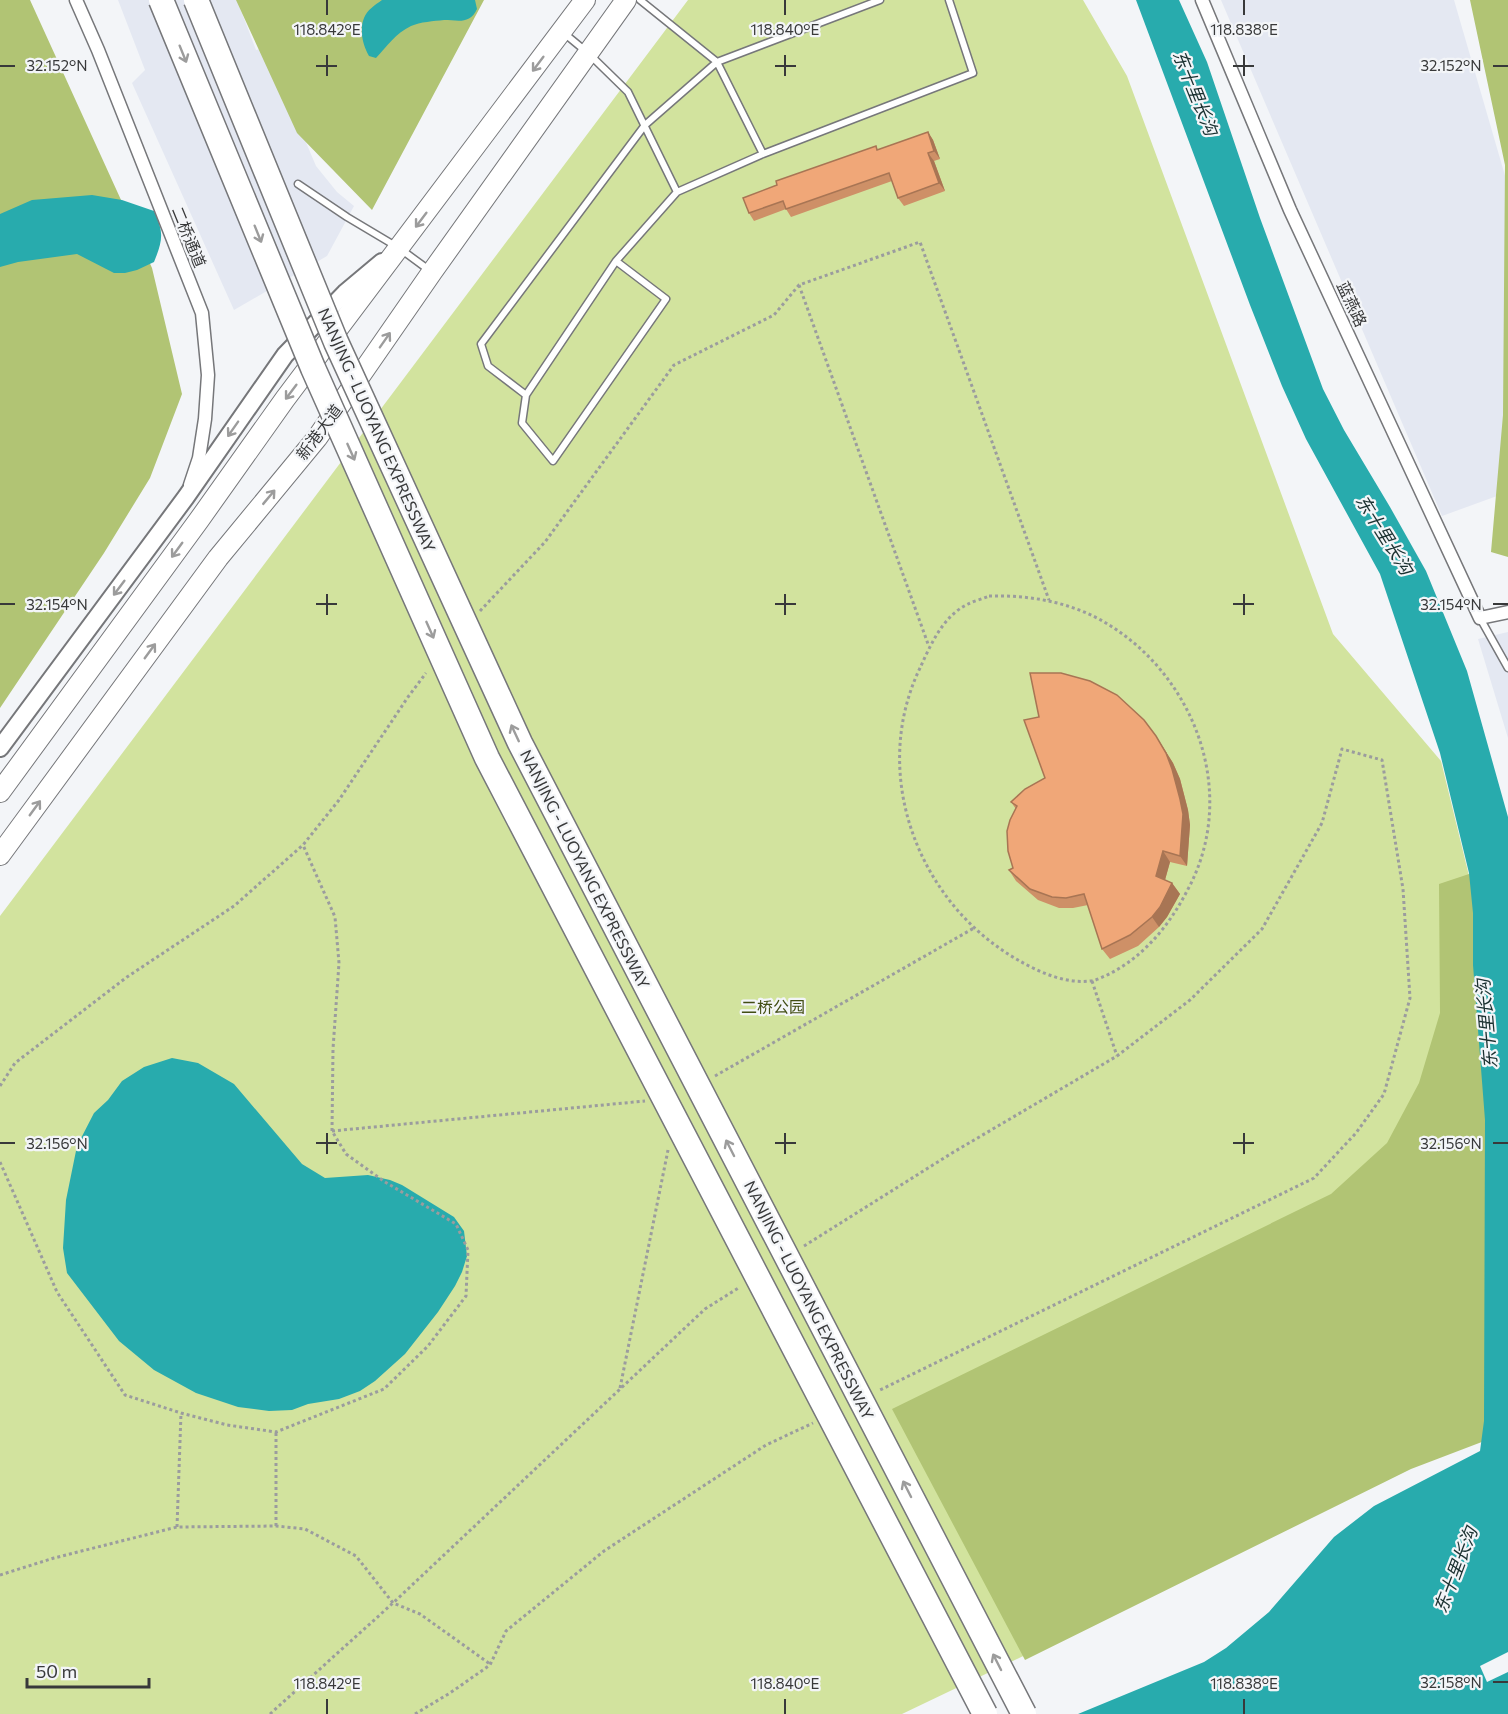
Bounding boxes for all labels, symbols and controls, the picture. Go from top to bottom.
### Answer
text: 118.842°E [293,20,361,38]
text: 118.840°E [751,20,819,38]
text: 118.838°E [1210,20,1278,38]
one-way arrow [178,44,189,63]
water label: 东十里长沟 [1169,47,1224,140]
one-way arrow [531,55,544,71]
text: 32.152°N [26,56,88,74]
text: 32.152°N [1420,56,1482,74]
street label: 二桥通道 [169,204,210,270]
one-way arrow [414,211,427,227]
one-way arrow [253,225,264,243]
street label: 蓝燕路 [1334,278,1371,330]
street label: NANJING - LUOYANG EXPRESSWAY [315,305,440,555]
one-way arrow [379,332,391,349]
one-way arrow [284,384,297,400]
street label: 新港大道 [292,400,345,463]
one-way arrow [227,421,239,437]
one-way arrow [345,443,357,461]
one-way arrow [262,489,275,505]
water label: 东十里长沟 [1352,490,1419,580]
one-way arrow [171,542,183,558]
one-way arrow [112,579,125,595]
text: 32.154°N [26,595,88,613]
text: 32.154°N [1420,595,1482,613]
one-way arrow [425,621,436,639]
one-way arrow [144,643,156,659]
one-way arrow [509,724,520,742]
street label: NANJING - LUOYANG EXPRESSWAY [517,746,654,992]
one-way arrow [28,801,41,817]
water label: 东十里长沟 [1471,976,1501,1070]
park label: 二桥公园 [741,997,805,1016]
text: 32.156°N [26,1134,88,1152]
text: 32.156°N [1420,1134,1482,1152]
one-way arrow [724,1140,735,1158]
street label: NANJING - LUOYANG EXPRESSWAY [741,1177,878,1423]
one-way arrow [901,1481,913,1498]
water label: 东十里长沟 [1429,1522,1482,1616]
scale bar [27,1651,148,1689]
one-way arrow [991,1654,1003,1671]
text: 50 m [36,1660,77,1682]
text: 32.158°N [1420,1673,1482,1691]
text: 118.842°E [293,1674,361,1692]
text: 118.840°E [751,1674,819,1692]
text: 118.838°E [1210,1674,1278,1692]

